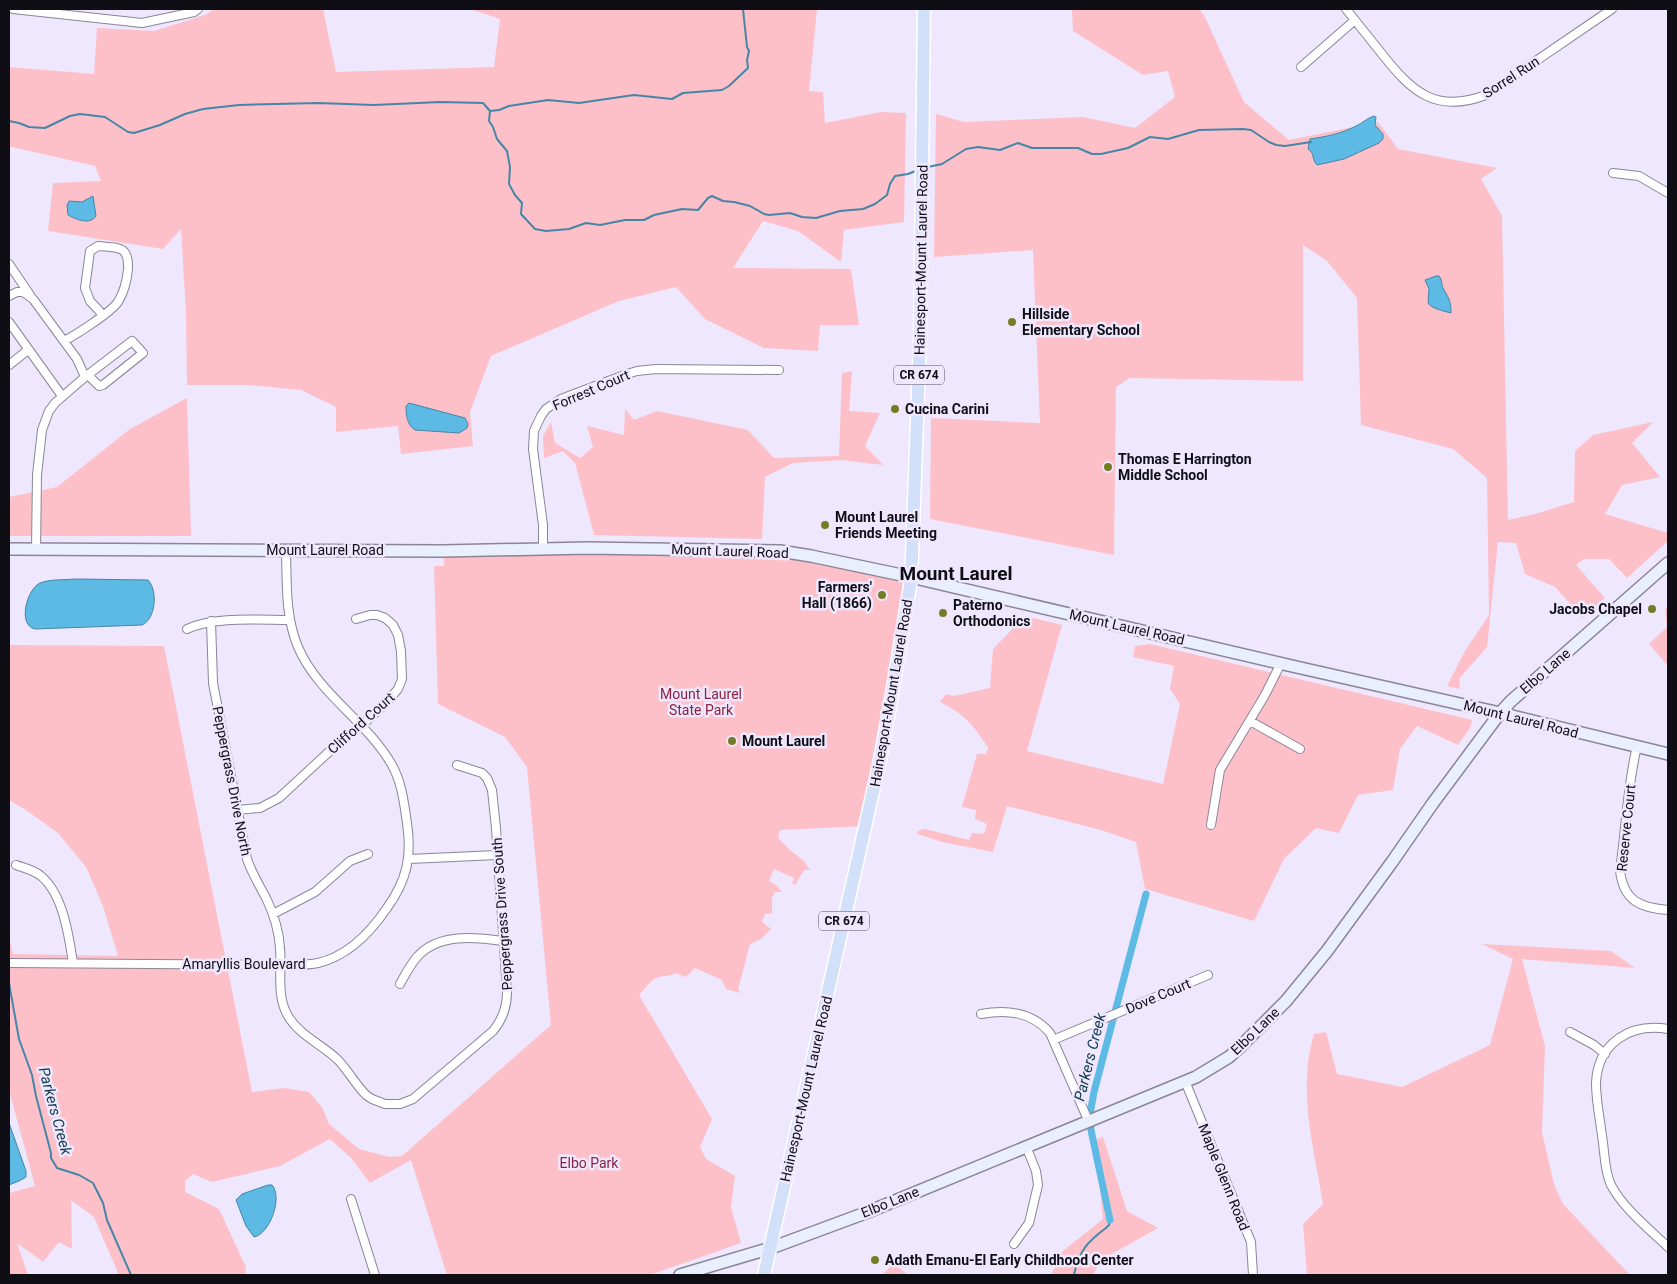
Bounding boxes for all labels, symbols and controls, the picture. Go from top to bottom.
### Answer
street label: Sorrel Run [1480,53,1542,101]
street label: Hainesport-Mount Laurel Road [911,165,931,355]
place label: Hillside Elementary School [1022,306,1140,338]
marker: Hillside Elementary School [1006,316,1018,328]
street label: Forrest Court [550,366,632,413]
road number: CR 674 [894,366,944,384]
place label: Cucina Carini [905,401,989,417]
marker: Cucina Carini [889,403,901,415]
place label: Thomas E Harrington Middle School [1118,451,1252,483]
marker: Thomas E Harrington Middle School [1102,461,1114,473]
place label: Mount Laurel Friends Meeting [835,509,937,541]
marker: Mount Laurel Friends Meeting [819,519,831,531]
street label: Mount Laurel Road [671,541,789,561]
street label: Mount Laurel Road [266,542,384,558]
district label: Mount Laurel [900,562,1012,585]
place label: Farmers' Hall (1866) [802,579,872,612]
marker: Farmers' Hall (1866) [876,589,888,601]
place label: Paterno Orthodonics [953,597,1030,629]
street label: Hainesport-Mount Laurel Road [867,598,915,788]
place label: Jacobs Chapel [1549,601,1642,617]
marker: Jacobs Chapel [1646,603,1658,615]
street label: Mount Laurel Road [1068,606,1186,648]
marker: Paterno Orthodonics [937,607,949,619]
street label: Elbo Lane [1517,645,1573,697]
park label: Mount Laurel State Park [660,686,742,718]
street label: Clifford Court [324,689,398,757]
street label: Mount Laurel Road [1462,697,1580,741]
street label: Peppergrass Drive North [210,705,254,857]
place label: Mount Laurel [742,733,825,749]
marker: Mount Laurel [726,735,738,747]
street label: Reserve Court [1613,783,1639,872]
street label: Peppergrass Drive South [489,837,515,991]
road number: CR 674 [819,911,869,930]
street label: Amaryllis Boulevard [182,956,306,972]
street label: Dove Court [1123,975,1193,1017]
street label: Hainesport-Mount Laurel Road [777,994,835,1184]
street label: Elbo Lane [1228,1004,1282,1058]
water label: Parkers Creek [1070,1011,1110,1103]
water label: Parkers Creek [35,1065,76,1157]
street label: Maple Glenn Road [1195,1121,1253,1233]
park label: Elbo Park [560,1155,619,1171]
street label: Elbo Lane [859,1183,921,1221]
place label: Adath Emanu-El Early Childhood Center [885,1252,1134,1268]
marker: Adath Emanu-El Early Childhood Center [869,1254,881,1266]

